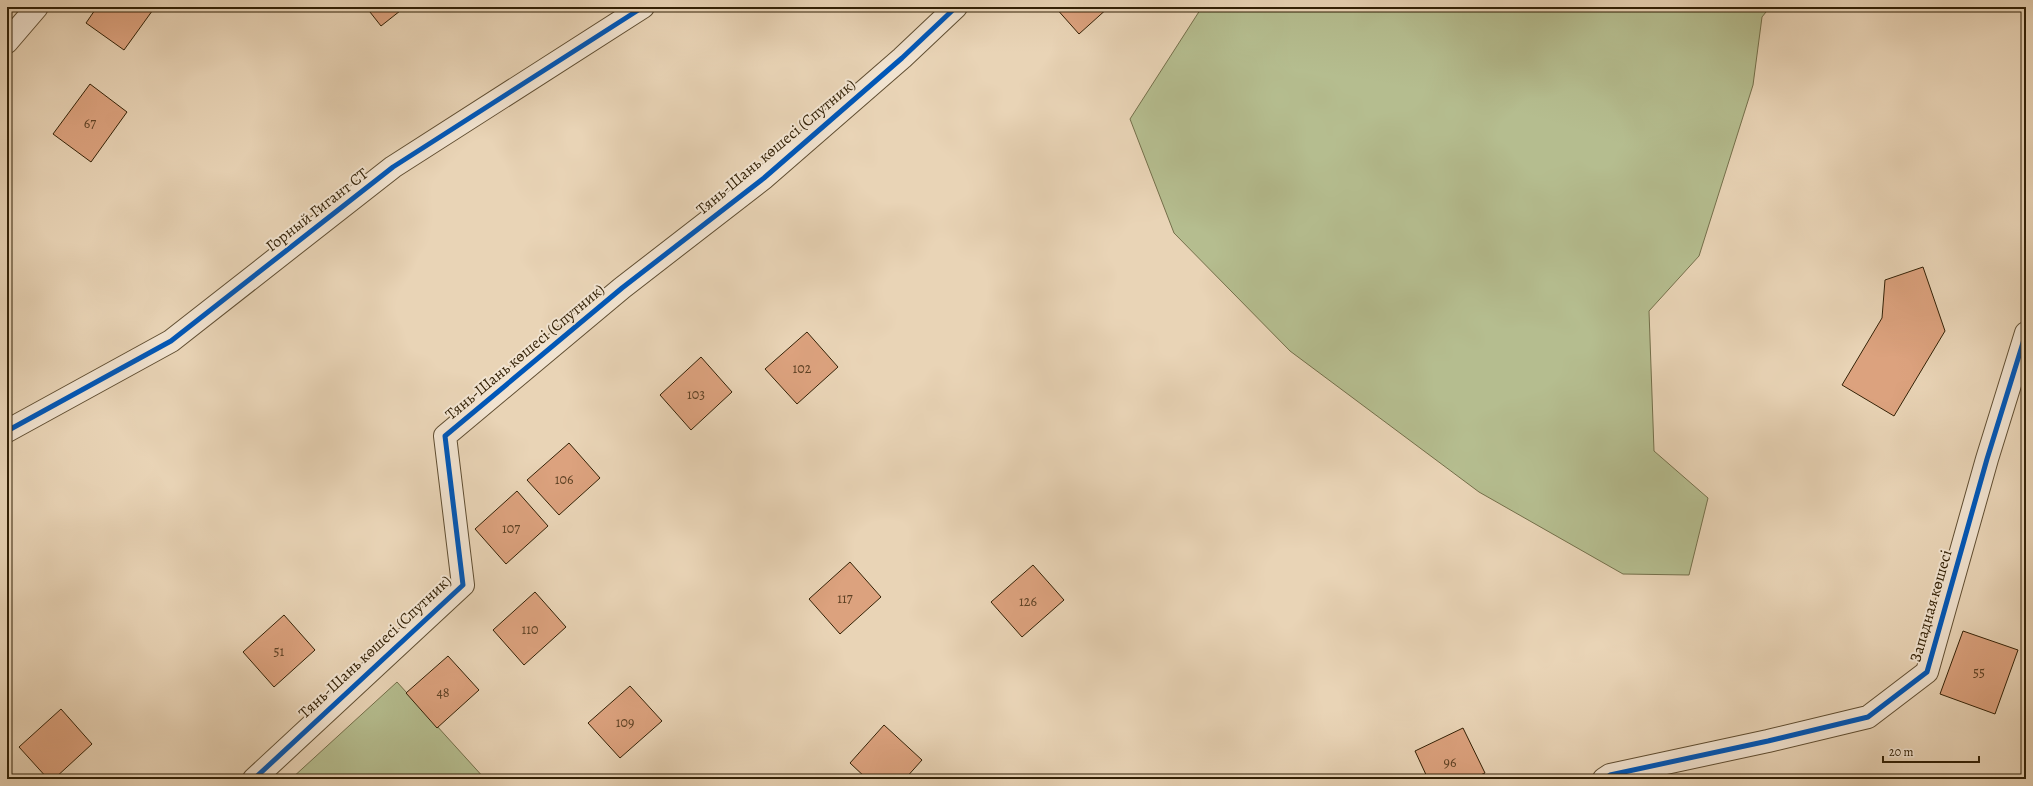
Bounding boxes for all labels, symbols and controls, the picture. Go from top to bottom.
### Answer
street label: Тянь-Шань көшесі (Спутник) [692,74,860,220]
house number: 67 [84,114,96,133]
street label: Горный Гигант СТ [261,163,373,257]
street label: Тянь-Шань көшесі (Спутник) [441,279,609,425]
house number: 102 [793,359,812,378]
house number: 103 [687,385,705,404]
house number: 106 [555,470,573,489]
house number: 107 [502,519,520,538]
street label: Западная көшесі [1904,547,1958,665]
street label: Тянь-Шань көшесі (Спутник) [294,570,456,724]
house number: 117 [837,589,853,608]
house number: 126 [1019,592,1037,611]
house number: 110 [521,620,539,639]
house number: 51 [274,642,285,661]
house number: 55 [1973,663,1985,682]
house number: 48 [436,683,450,702]
house number: 109 [616,713,634,732]
scale bar [1883,738,1979,764]
text: 20 m [1889,744,1913,760]
house number: 96 [1444,753,1456,772]

